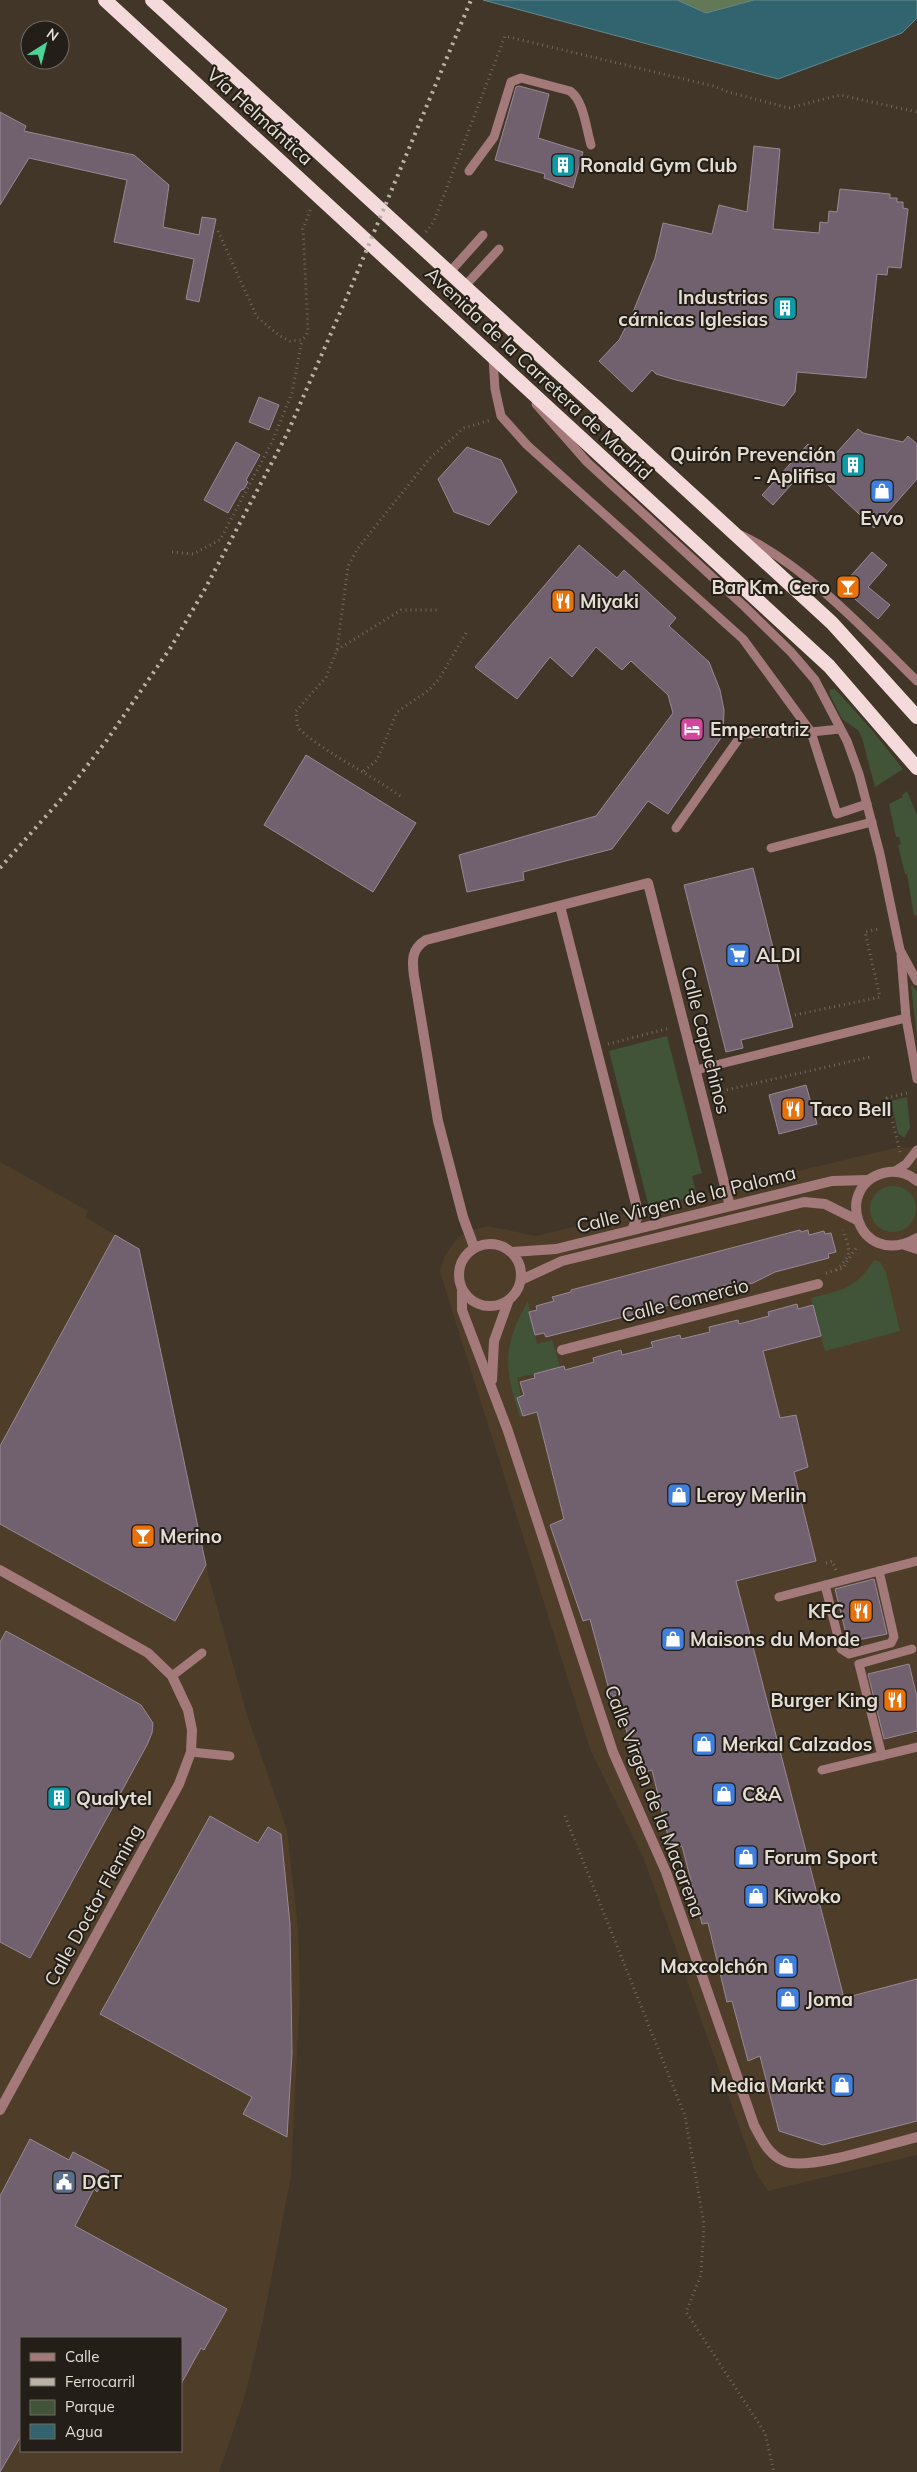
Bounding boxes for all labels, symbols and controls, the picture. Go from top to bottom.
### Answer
north arrow [20,20,70,70]
text: N [43,24,62,45]
street label: Vía Helmántica [202,62,318,170]
building icon: Ronald Gym Club [550,152,576,178]
place label: Ronald Gym Club [580,153,737,177]
street label: Avenida de la Carretera de Madrid [421,261,657,485]
place label: Industrias cárnicas Iglesias [618,285,768,331]
building icon: Industrias cárnicas Iglesias [772,295,798,321]
place label: Quirón Prevención - Aplifisa [670,442,836,488]
building icon: Quirón Prevención - Aplifisa [840,452,866,478]
shop icon: Evvo [869,478,895,504]
place label: Evvo [860,506,904,530]
bar icon: Bar Km. Cero [835,574,861,600]
place label: Bar Km. Cero [711,575,830,599]
restaurant icon: Miyaki [550,588,576,614]
place label: Miyaki [580,589,639,613]
hotel icon: Emperatriz [679,716,705,742]
place label: Emperatriz [710,717,809,741]
supermarket icon: ALDI [725,942,751,968]
place label: ALDI [756,943,801,967]
street label: Calle Capuchinos [676,964,736,1116]
restaurant icon: Taco Bell [780,1096,806,1122]
place label: Taco Bell [810,1097,891,1121]
street label: Calle Virgen de la Paloma [574,1160,798,1238]
street label: Calle Comercio [619,1273,751,1327]
shop icon: Leroy Merlin [666,1482,692,1508]
place label: Leroy Merlin [696,1483,807,1507]
bar icon: Merino [130,1523,156,1549]
place label: Merino [160,1524,222,1548]
restaurant icon: KFC [848,1598,874,1624]
place label: KFC [808,1599,844,1623]
shop icon: Maisons du Monde [660,1626,686,1652]
place label: Maisons du Monde [690,1627,860,1651]
street label: Calle Virgen de la Macarena [600,1682,710,1920]
restaurant icon: Burger King [882,1687,908,1713]
place label: Burger King [770,1688,878,1712]
shop icon: Merkal Calzados [691,1731,717,1757]
place label: Merkal Calzados [722,1732,872,1756]
shop icon: C&A [711,1781,737,1807]
place label: C&A [742,1782,783,1806]
building icon: Qualytel [46,1785,72,1811]
place label: Qualytel [76,1786,152,1810]
street label: Calle Doctor Fleming [39,1820,147,1990]
shop icon: Forum Sport [733,1844,759,1870]
place label: Forum Sport [764,1845,877,1869]
shop icon: Kiwoko [743,1883,769,1909]
place label: Kiwoko [774,1884,841,1908]
shop icon: Maxcolchón [773,1953,799,1979]
place label: Maxcolchón [660,1954,768,1978]
shop icon: Joma [775,1986,801,2012]
place label: Joma [806,1987,853,2011]
shop icon: Media Markt [829,2072,855,2098]
place label: Media Markt [710,2073,824,2097]
public building icon: DGT [51,2169,77,2195]
place label: DGT [82,2170,122,2194]
legend [20,2337,182,2452]
text: Calle [65,2347,99,2366]
text: Ferrocarril [65,2372,135,2391]
text: Parque [65,2397,115,2416]
text: Agua [65,2422,103,2441]

